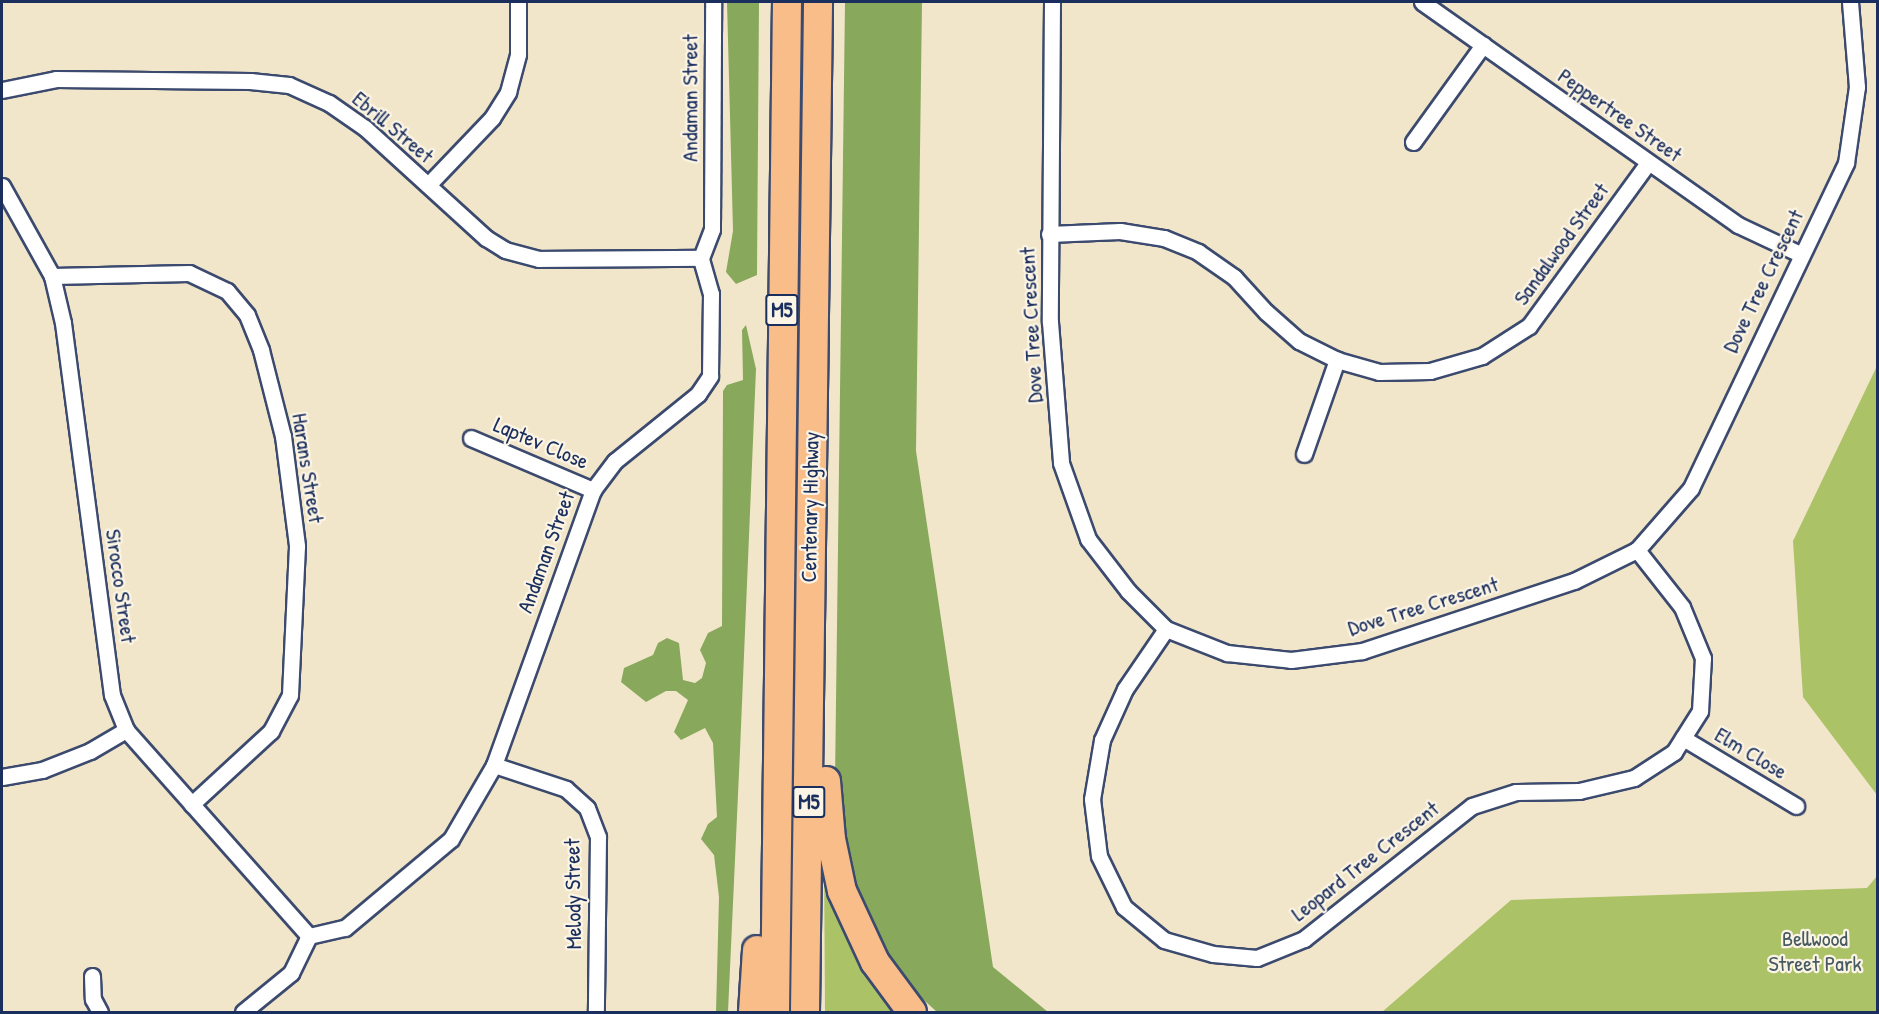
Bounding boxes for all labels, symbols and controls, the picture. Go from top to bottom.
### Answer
street label: Andaman Street [677,34,703,162]
street label: Peppertree Street [1553,63,1687,167]
street label: Ebrill Street [347,85,439,169]
street label: Sandalwood Street [1508,178,1614,310]
street label: Dove Tree Crescent [1717,205,1809,357]
street label: Dove Tree Crescent [1014,247,1048,403]
road number: M5 [764,292,800,328]
street label: Harans Street [286,411,330,525]
street label: Laptev Close [490,411,592,475]
street label: Centenary Highway [795,431,825,583]
street label: Andaman Street [512,487,580,617]
street label: Sirocco Street [100,527,142,645]
street label: Dove Tree Crescent [1345,571,1501,641]
street label: Elm Close [1710,721,1792,785]
road number: M5 [791,784,827,820]
street label: Leopard Tree Crescent [1286,795,1444,927]
street label: Melody Street [559,838,587,950]
park label: Bellwood Street Park [1768,925,1862,976]

